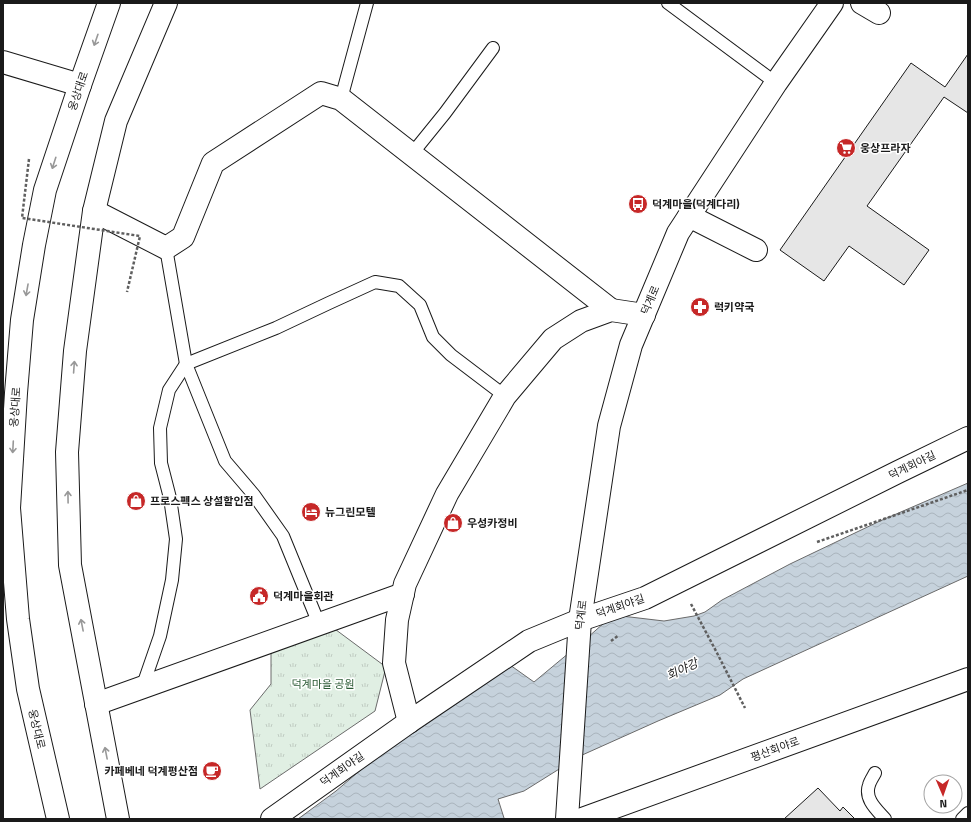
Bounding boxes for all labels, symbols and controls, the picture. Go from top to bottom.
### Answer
one-way arrow [92,33,99,46]
street label: 웅상대로 [64,69,92,113]
supermarket icon: 웅상프라자 [835,137,857,159]
place label: 웅상프라자 [860,140,911,156]
one-way arrow [50,156,57,169]
bus stop icon: 덕계마을(덕계다리) [627,193,649,215]
place label: 덕계마을(덕계다리) [652,196,740,212]
one-way arrow [23,283,31,296]
street label: 덕계로 [637,283,663,317]
pharmacy icon: 럭키약국 [689,296,711,318]
place label: 럭키약국 [714,299,754,315]
one-way arrow [70,361,77,374]
street label: 웅상대로 [6,386,24,428]
one-way arrow [9,440,17,453]
street label: 덕계회야길 [886,447,938,483]
shop icon: 프로스펙스 상설할인점 [125,490,147,512]
one-way arrow [65,491,72,504]
place label: 프로스펙스 상설할인점 [150,493,254,509]
hotel icon: 뉴그린모텔 [300,501,322,523]
place label: 뉴그린모텔 [325,504,376,520]
shop icon: 우성카정비 [442,512,464,534]
place label: 우성카정비 [467,515,518,531]
public building icon: 덕계마을회관 [248,585,270,607]
place label: 덕계마을회관 [273,588,334,604]
street label: 덕계회야길 [593,590,647,622]
street label: 덕계로 [571,599,591,631]
one-way arrow [77,619,85,632]
water label: 회야강 [663,652,703,685]
park label: 덕계마을 공원 [291,676,355,692]
street label: 웅상대로 [25,707,49,751]
street label: 평산회야로 [748,733,802,765]
one-way arrow [101,747,109,760]
street label: 덕계회야길 [317,748,367,790]
cafe icon: 카페베네 덕계평산점 [201,760,223,782]
place label: 카페베네 덕계평산점 [105,763,198,779]
north arrow [923,774,963,814]
text: N [939,796,947,812]

